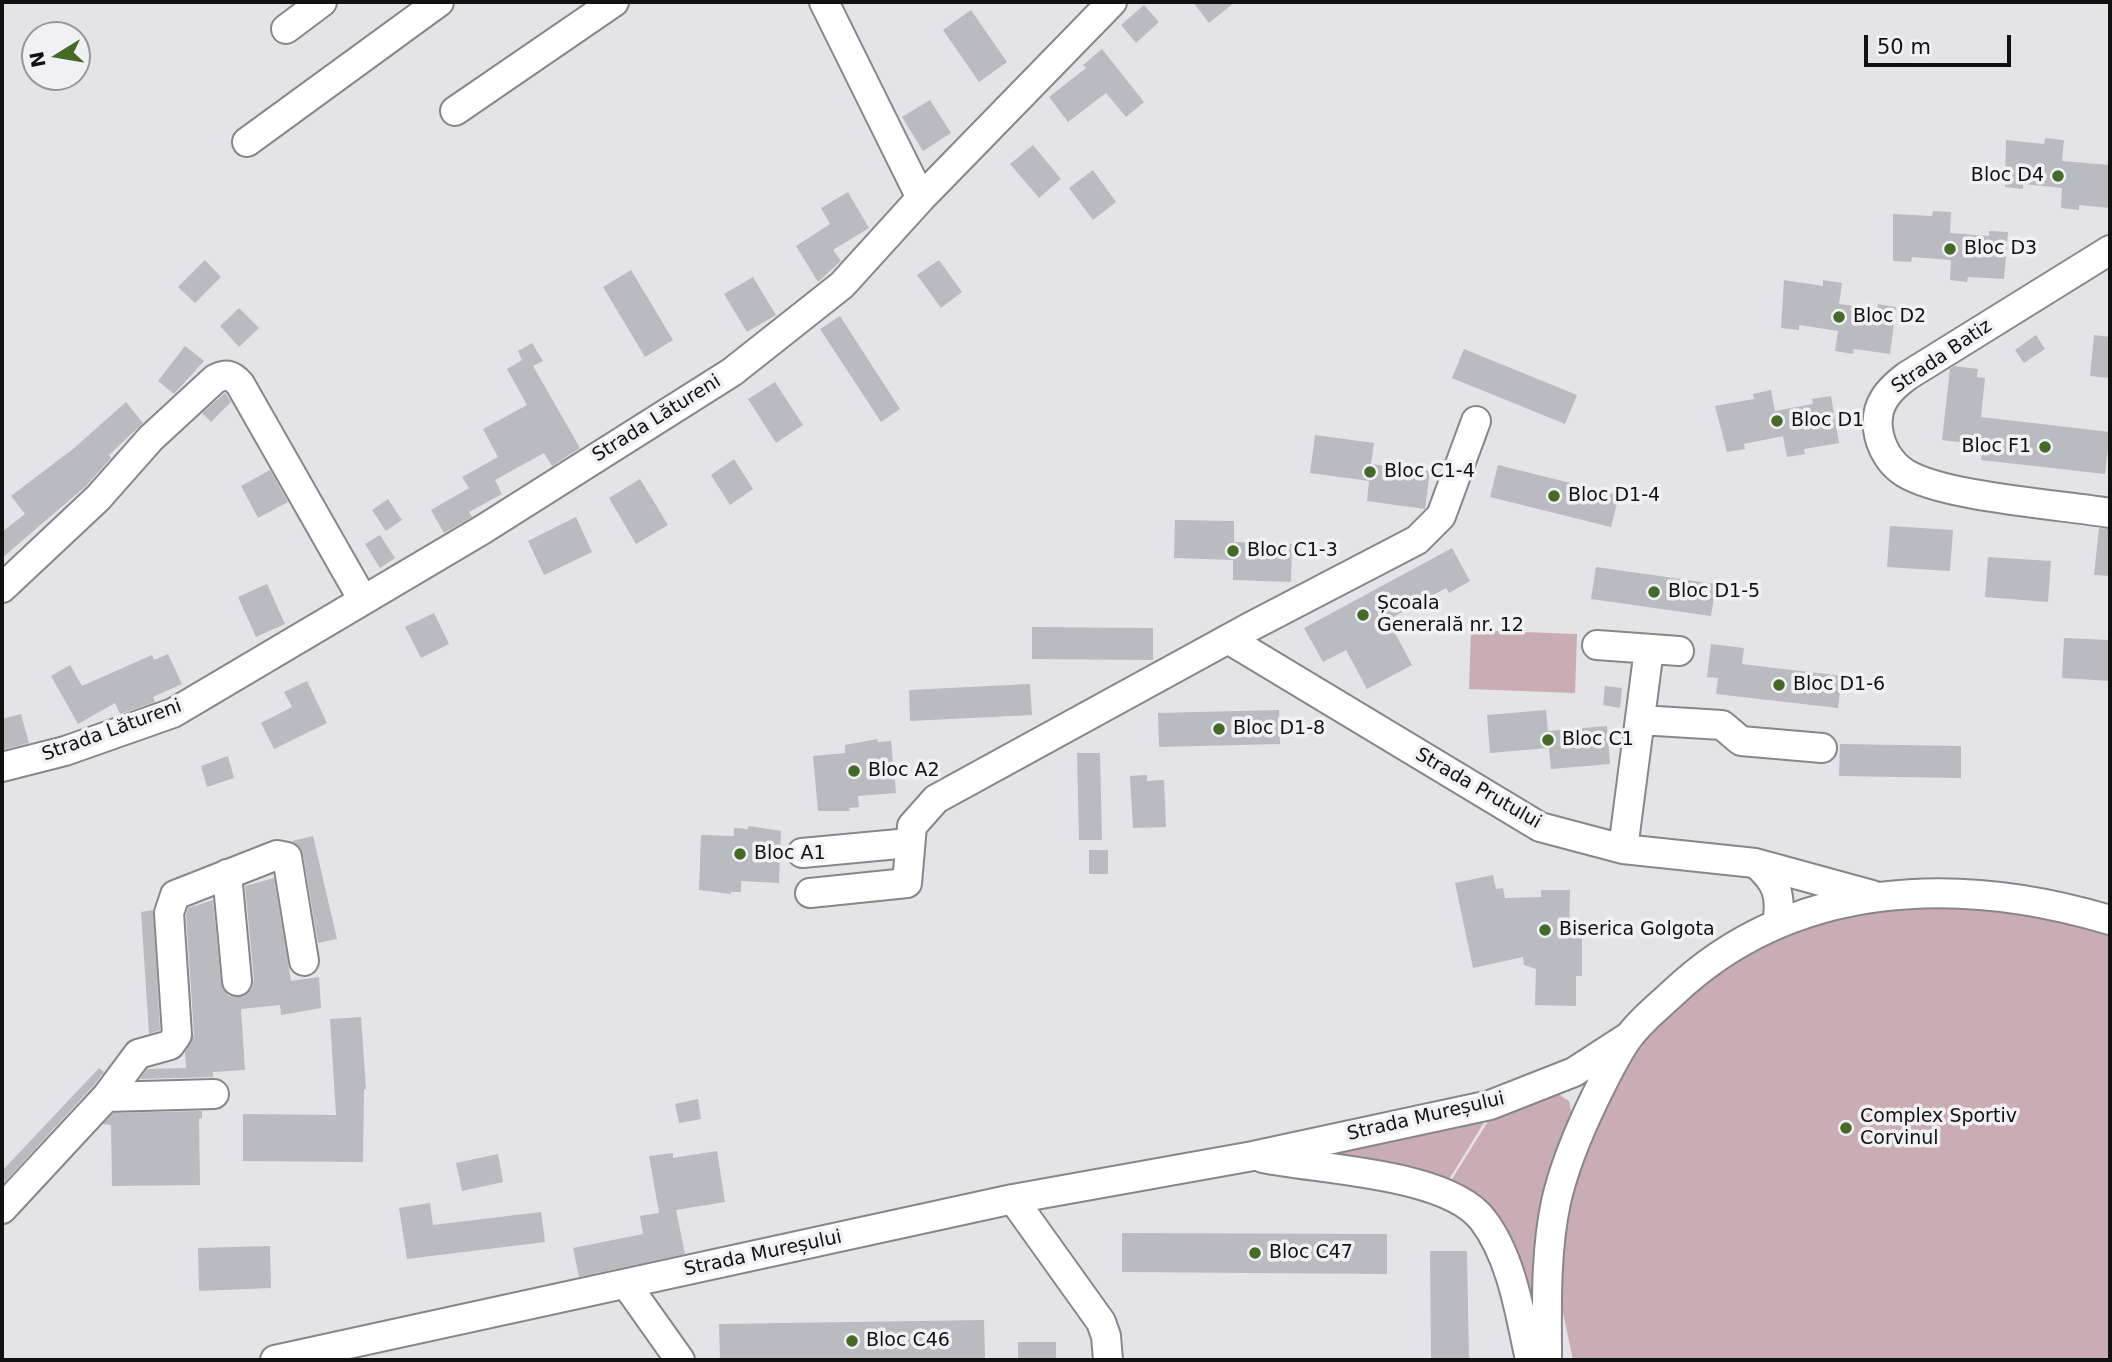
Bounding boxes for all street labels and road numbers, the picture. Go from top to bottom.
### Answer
street label: Strada Batiz [1888,315,1996,399]
street label: Strada Lătureni [589,370,725,468]
street label: Strada Lătureni [39,695,185,767]
street label: Strada Prutului [1411,744,1545,834]
street label: Strada Mureșului [1345,1088,1507,1146]
street label: Strada Mureșului [682,1226,844,1282]

